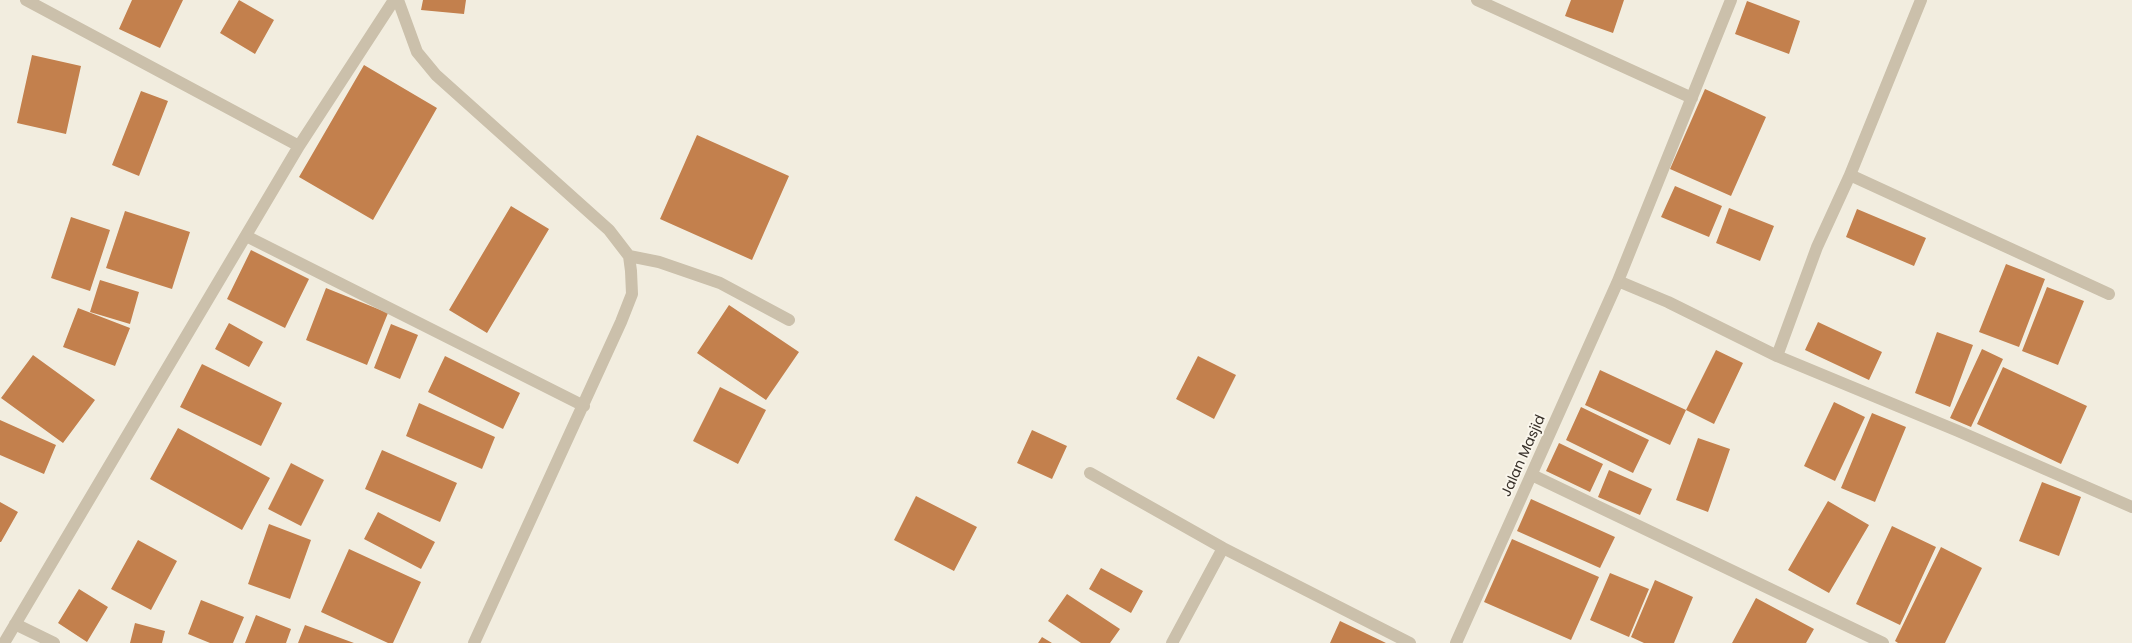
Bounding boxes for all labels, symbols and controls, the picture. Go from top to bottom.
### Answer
street label: Jalan Masjid [1498,413,1550,499]

